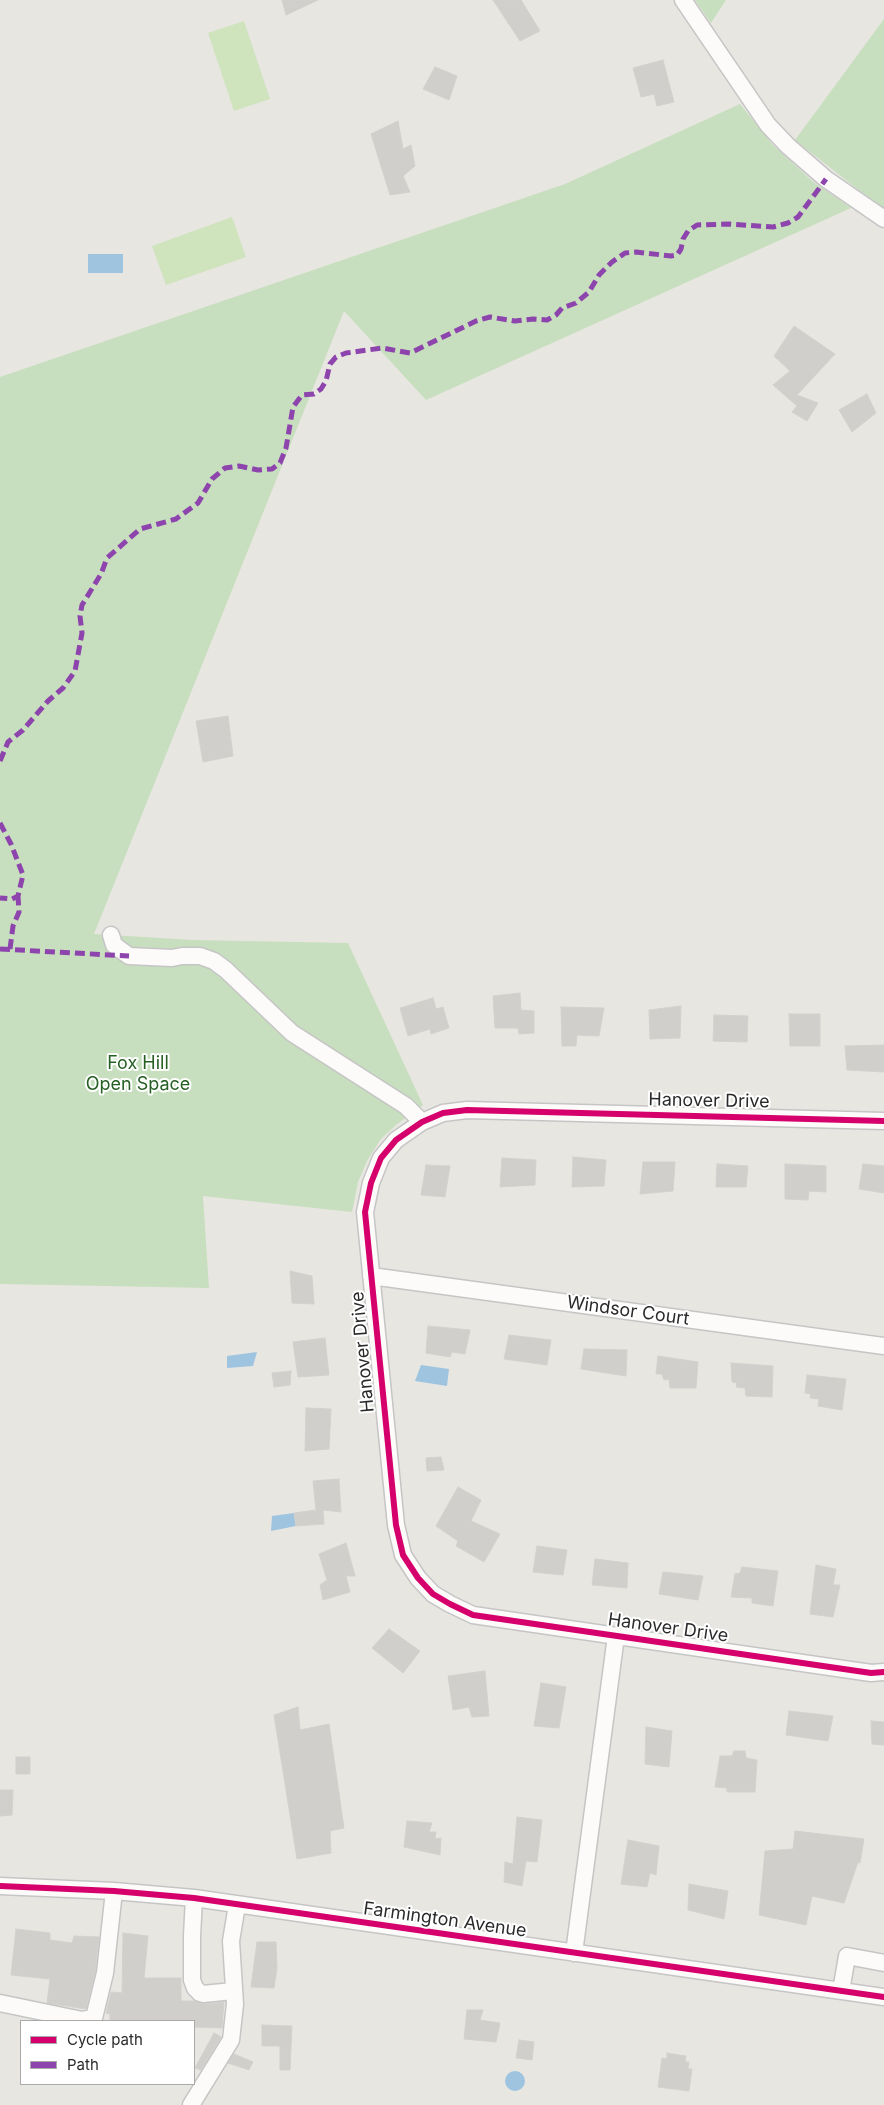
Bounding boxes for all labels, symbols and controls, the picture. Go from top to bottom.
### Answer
park label: Fox Hill Open Space [86,1053,190,1096]
street label: Hanover Drive [648,1089,770,1113]
street label: Hanover Drive [347,1291,379,1413]
street label: Windsor Court [565,1292,691,1330]
street label: Hanover Drive [606,1609,730,1647]
street label: Farmington Avenue [362,1898,528,1942]
legend [20,2020,195,2085]
text: Cycle path [67,2030,143,2049]
text: Path [67,2055,99,2074]

